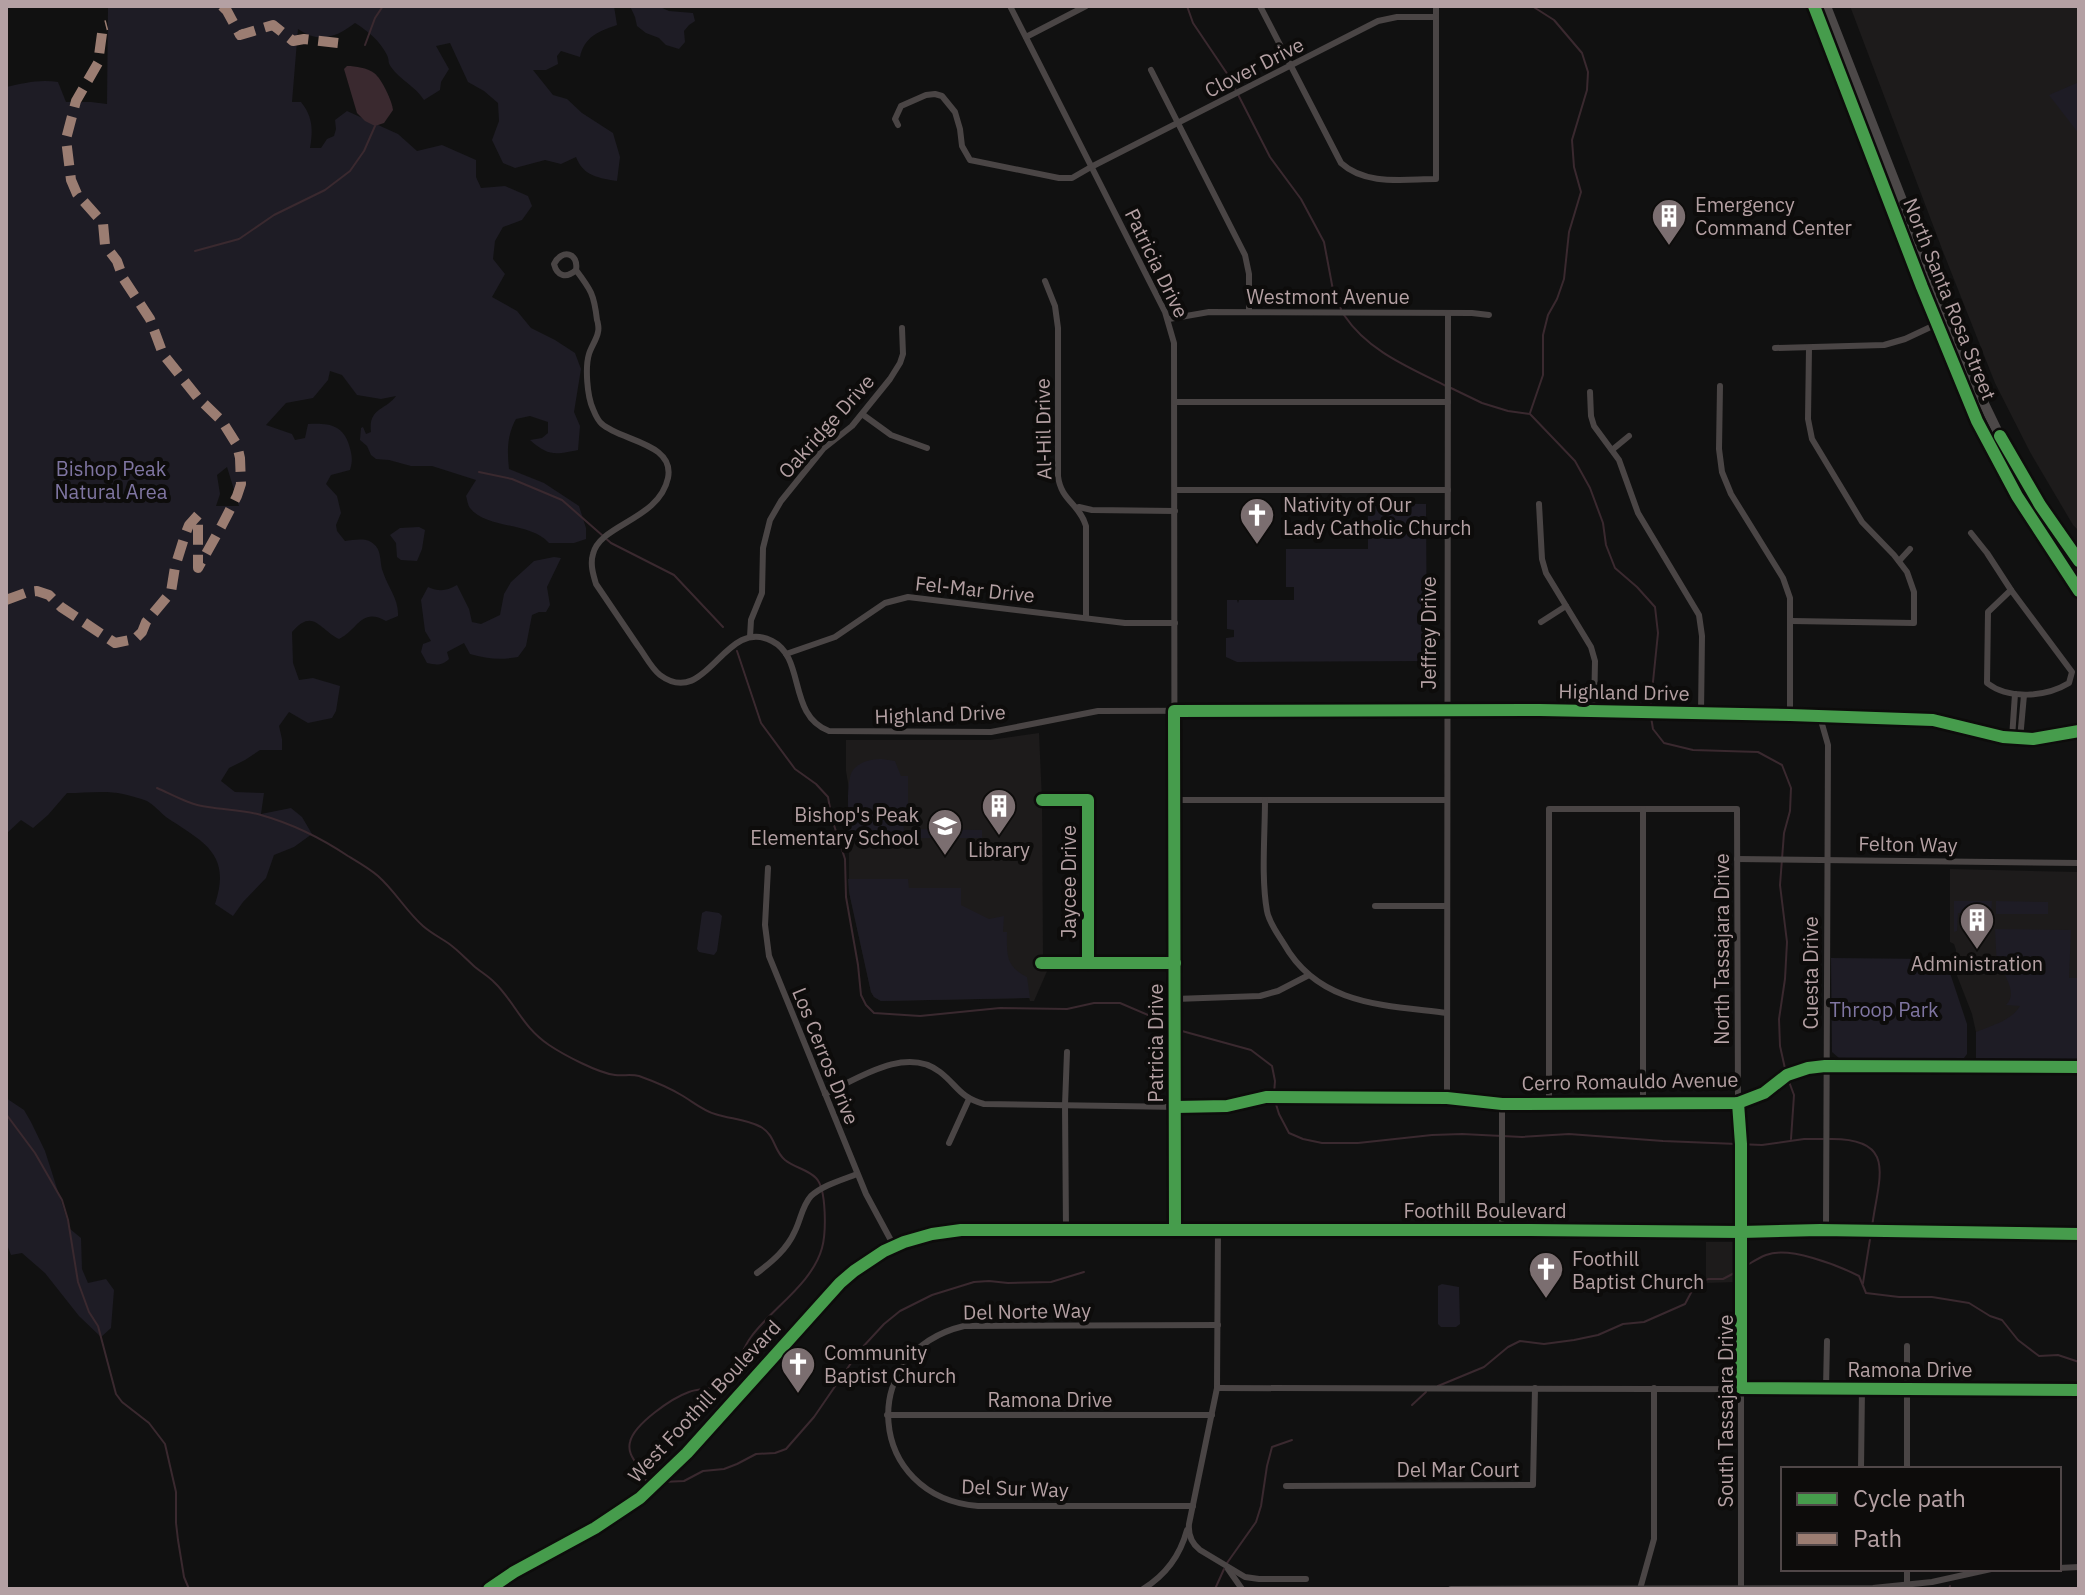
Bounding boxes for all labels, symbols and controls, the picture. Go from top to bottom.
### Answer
street label: Clover Drive [1200,30,1308,104]
place label: Emergency Command Center [1695,191,1852,241]
street label: North Santa Rosa Street [1897,194,2003,404]
building icon: Emergency Command Center [1650,197,1688,247]
street label: Patricia Drive [1119,204,1195,322]
street label: Westmont Avenue [1246,283,1410,310]
street label: Oakridge Drive [772,368,880,484]
street label: Al-Hil Drive [1029,378,1057,480]
park label: Bishop Peak Natural Area [54,455,168,505]
place label: Nativity of Our Lady Catholic Church [1283,491,1472,541]
church icon: Nativity of Our Lady Catholic Church [1238,496,1276,546]
street label: Fel-Mar Drive [914,569,1036,609]
street label: Jeffrey Drive [1415,576,1442,690]
street label: Highland Drive [1558,677,1690,707]
street label: Highland Drive [874,698,1006,730]
building icon: Library [980,787,1018,837]
place label: Bishop's Peak Elementary School [750,801,919,851]
school or university icon: Bishop's Peak Elementary School [926,807,964,857]
street label: Jaycee Drive [1055,825,1082,939]
street label: Felton Way [1858,830,1958,858]
place label: Library [968,836,1030,863]
street label: North Tassajara Drive [1708,853,1735,1045]
building icon: Administration [1958,901,1996,951]
street label: Cuesta Drive [1797,916,1824,1030]
place label: Administration [1911,950,2043,977]
street label: Los Cerros Drive [786,983,866,1129]
street label: Patricia Drive [1142,984,1169,1102]
park label: Throop Park [1829,996,1939,1023]
street label: Cerro Romauldo Avenue [1521,1066,1739,1096]
street label: Foothill Boulevard [1404,1197,1567,1224]
place label: Foothill Baptist Church [1572,1245,1704,1295]
church icon: Foothill Baptist Church [1527,1250,1565,1300]
street label: Del Norte Way [963,1296,1091,1326]
street label: West Foothill Boulevard [622,1314,786,1488]
street label: South Tassajara Drive [1712,1315,1739,1507]
place label: Community Baptist Church [824,1339,956,1389]
church icon: Community Baptist Church [779,1345,817,1395]
street label: Ramona Drive [1847,1356,1973,1383]
street label: Ramona Drive [987,1386,1113,1413]
street label: Del Mar Court [1397,1456,1519,1483]
legend [1781,1467,2061,1571]
street label: Del Sur Way [961,1473,1069,1503]
text: Cycle path [1853,1482,1966,1514]
text: Path [1853,1522,1902,1554]

